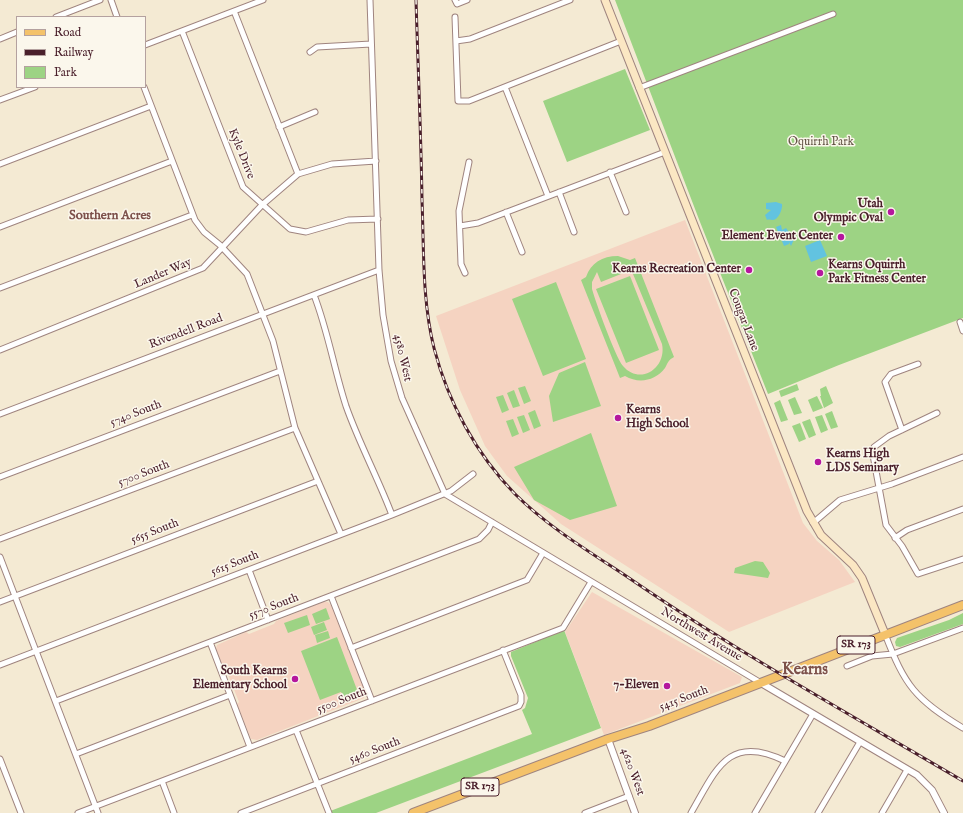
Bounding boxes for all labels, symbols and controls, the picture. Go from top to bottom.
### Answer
legend [16,16,146,88]
text: Road [54,25,81,40]
text: Railway [54,45,93,60]
text: Park [54,65,77,80]
street label: Kyle Drive [224,127,258,181]
park label: Oquirrh Park [788,136,854,150]
place label: Utah Olympic Oval [814,198,883,226]
marker: Utah Olympic Oval [886,207,896,217]
district label: Southern Acres [69,208,151,224]
place label: Element Event Center [722,230,833,244]
marker: Element Event Center [836,232,846,242]
street label: Lander Way [132,256,194,292]
place label: Kearns Oquirrh Park Fitness Center [828,259,926,287]
place label: Kearns Recreation Center [612,263,741,277]
marker: Kearns Recreation Center [744,265,754,275]
marker: Kearns Oquirrh Park Fitness Center [815,268,825,278]
street label: Cougar Lane [725,287,761,353]
street label: Rivendell Road [147,311,225,353]
street label: 4580 West [390,333,414,383]
street label: 5740 South [108,398,164,430]
place label: Kearns High School [626,404,689,432]
marker: Kearns High School [613,413,623,423]
place label: Kearns High LDS Seminary [826,448,899,476]
marker: Kearns High LDS Seminary [813,457,823,467]
street label: 5700 South [116,458,172,490]
street label: 5655 South [129,516,181,548]
street label: 5615 South [209,548,261,580]
street label: 5570 South [247,591,301,623]
street label: Northwest Avenue [658,605,744,665]
road number: SR 173 [837,636,875,654]
district label: Kearns [782,661,828,681]
place label: South Kearns Elementary School [193,665,287,693]
marker: South Kearns Elementary School [290,674,300,684]
place label: 7-Eleven [614,679,659,693]
marker: 7-Eleven [662,681,672,691]
street label: 5415 South [658,683,710,715]
street label: 5500 South [315,685,369,717]
street label: 5460 South [348,735,402,767]
street label: 4620 West [617,746,647,798]
road number: SR 173 [461,778,499,796]

